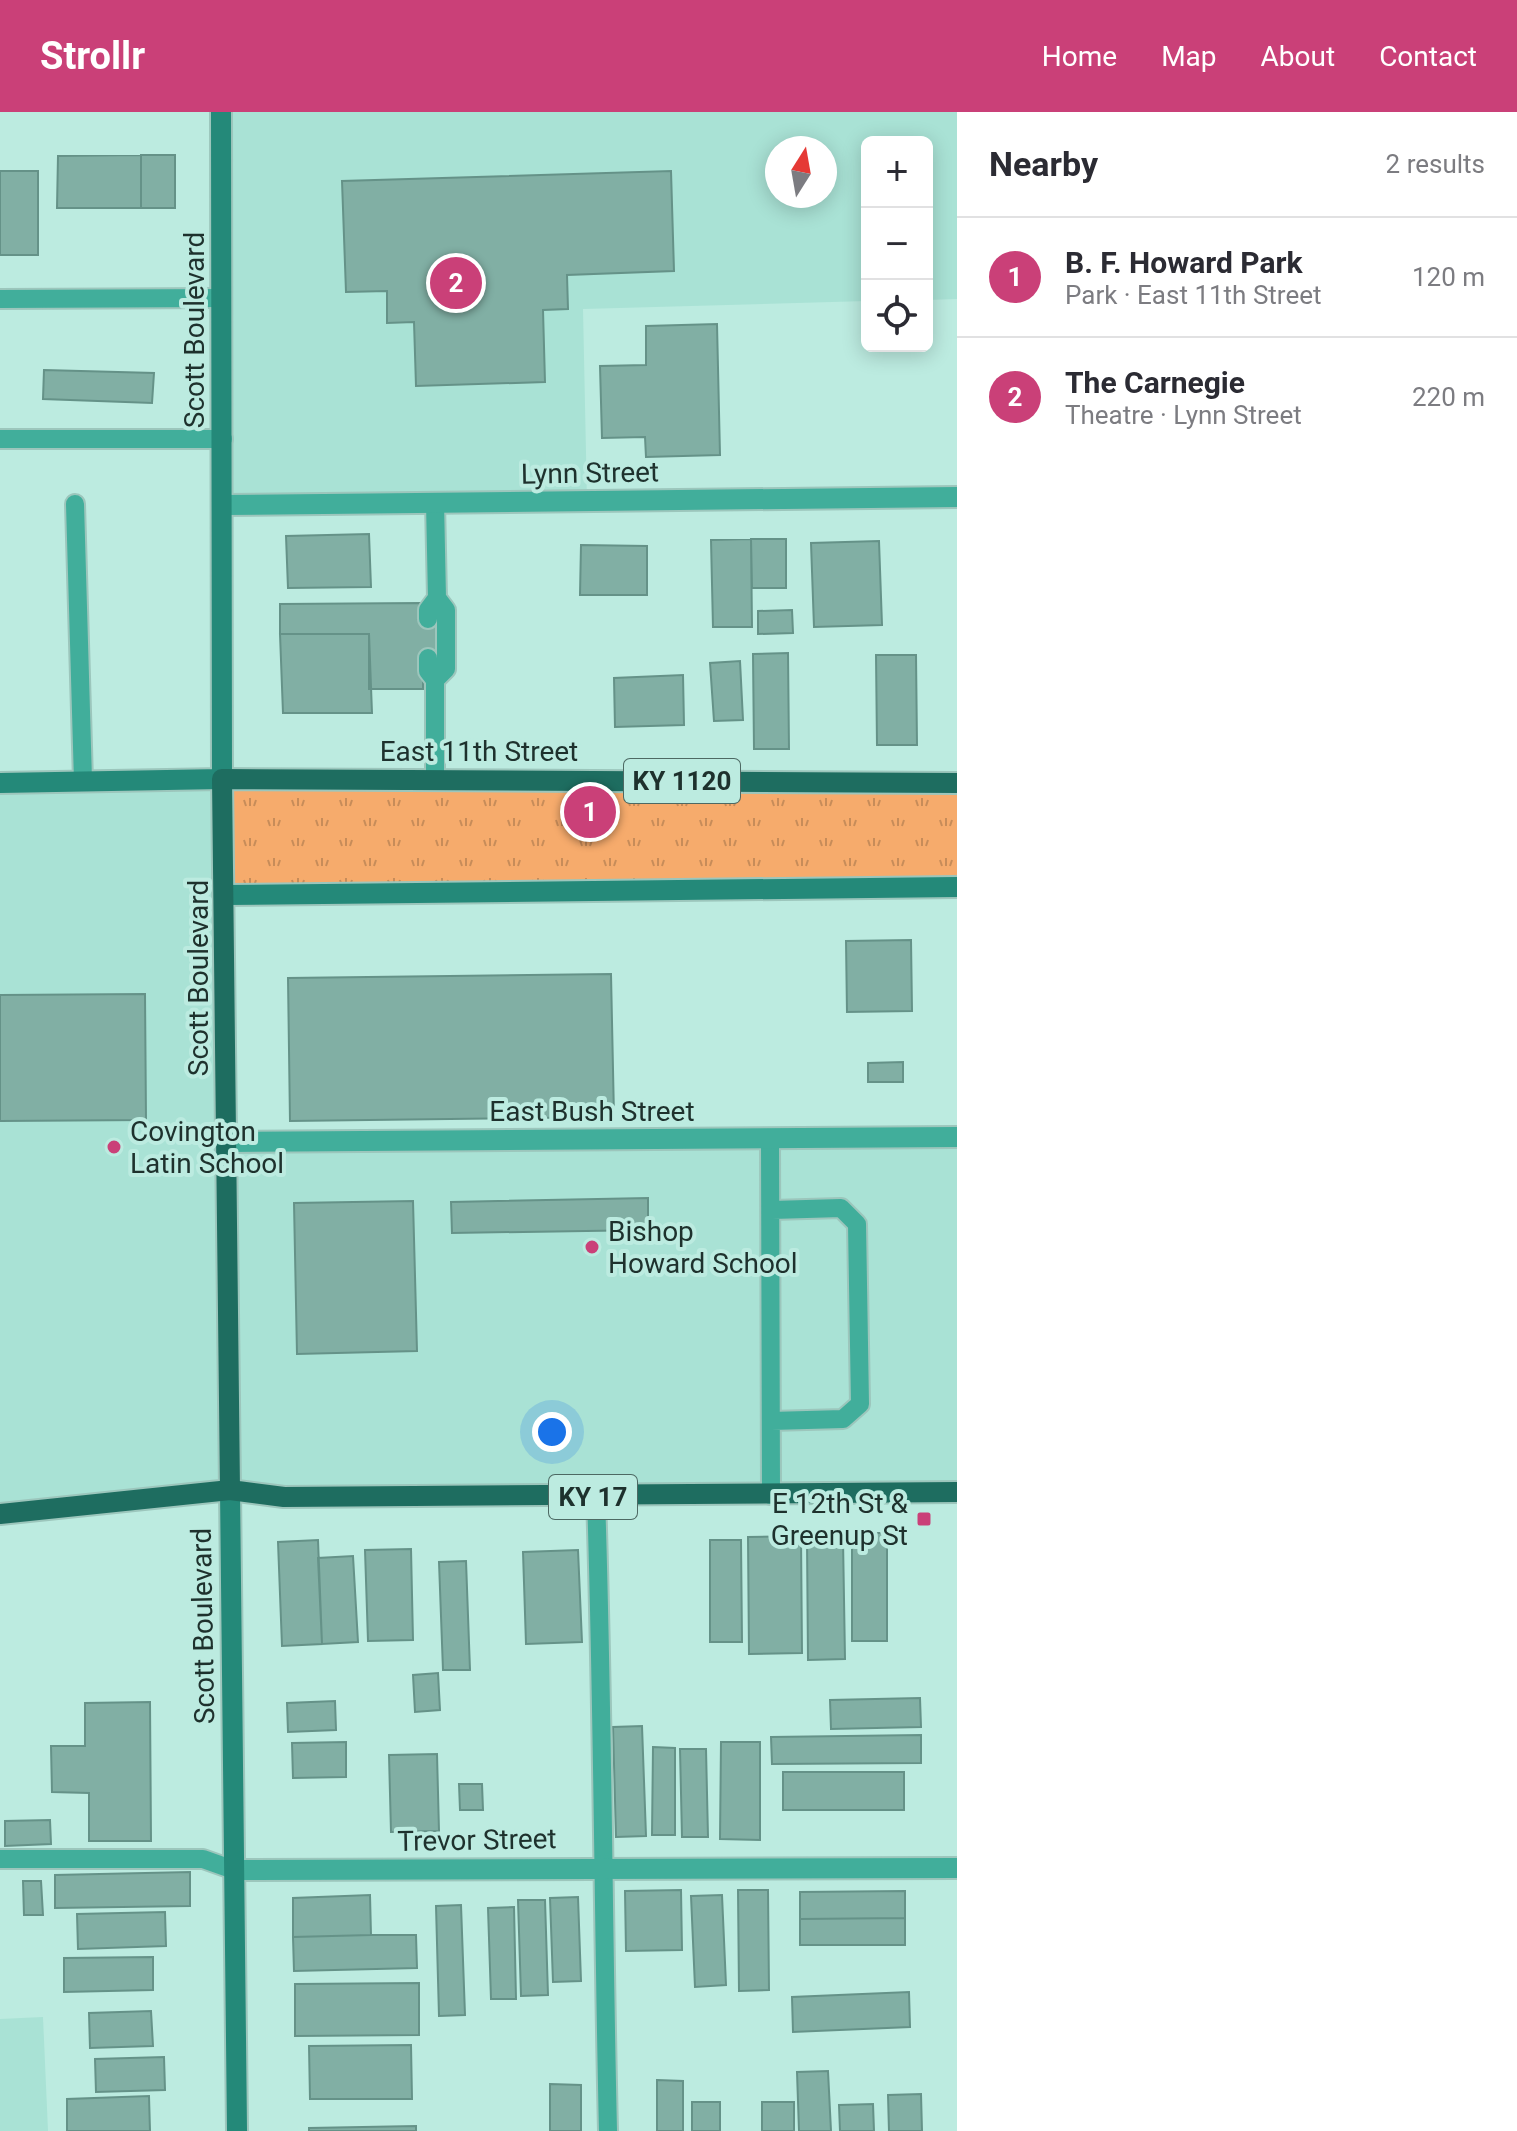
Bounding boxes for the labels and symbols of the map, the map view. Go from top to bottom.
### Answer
north arrow [765,136,837,208]
street label: Scott Boulevard [178,232,211,428]
pin: 2 [430,253,482,313]
street label: Lynn Street [521,455,659,491]
street label: East 11th Street [380,735,578,768]
road number: KY 1120 [624,759,740,803]
pin: 1 [564,782,616,842]
street label: Scott Boulevard [182,880,215,1076]
street label: East Bush Street [489,1095,695,1128]
place label: Covington Latin School [130,1115,284,1180]
marker: Covington Latin School [105,1138,123,1156]
place label: Bishop Howard School [608,1215,798,1280]
marker: Bishop Howard School [583,1238,601,1256]
your location [532,1412,572,1452]
road number: KY 17 [549,1475,637,1519]
place label: E 12th St & Greenup St [771,1487,909,1552]
marker: E 12th St & Greenup St [915,1510,933,1528]
street label: Scott Boulevard [185,1528,221,1724]
street label: Trevor Street [397,1822,557,1858]

